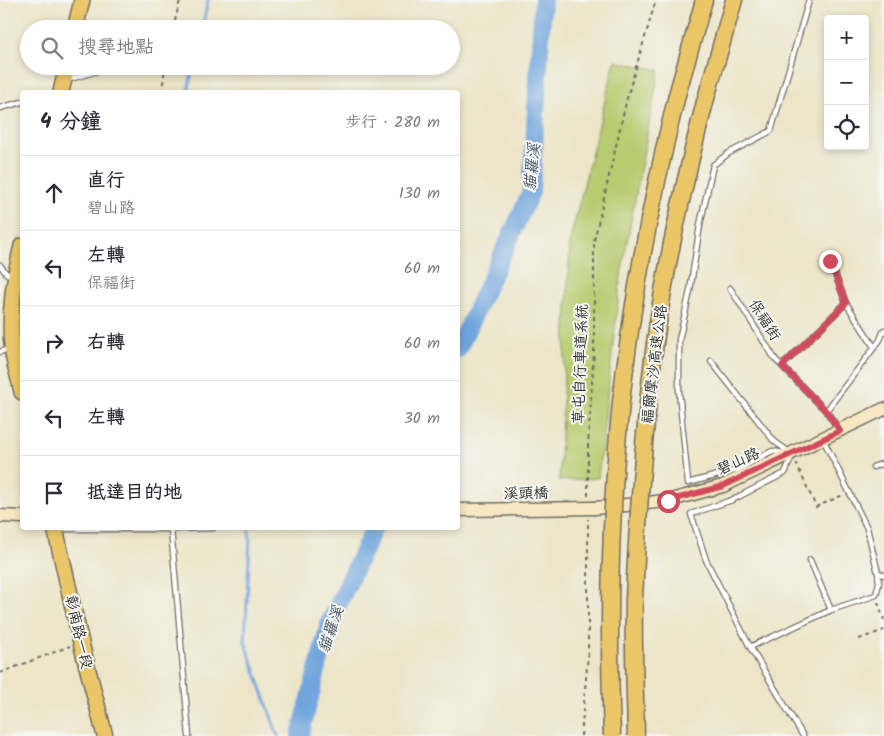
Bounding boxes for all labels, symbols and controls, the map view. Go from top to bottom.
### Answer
map controls [824,15,869,150]
button: + [824,15,869,60]
search box [20,20,460,75]
text: 搜尋地點 [78,33,154,63]
icon: search [38,34,66,62]
button: − [824,60,869,105]
button: locate [824,105,869,150]
text: 4 分鐘 [40,106,102,139]
text: 步行 · 280 m [345,110,440,135]
water label: 貓羅溪 [518,141,548,192]
text: 直行 [87,166,125,196]
icon: ahead [40,179,68,207]
text: 130 m [399,181,440,206]
text: 碧山路 [87,196,135,221]
text: 左轉 [87,241,125,271]
route end [819,250,842,273]
icon: left [40,254,68,282]
text: 60 m [404,256,440,281]
text: 保福街 [87,271,135,296]
street label: 保福街 [742,295,786,346]
street label: 福爾摩沙高速公路 [636,303,674,425]
street label: 草屯自行車道系統 [567,304,595,424]
text: 右轉 [87,328,125,358]
icon: right [40,329,68,357]
text: 60 m [404,331,440,356]
text: 左轉 [87,403,125,433]
icon: left [40,404,68,432]
text: 30 m [404,406,440,431]
street label: 碧山路 [713,442,764,482]
text: 抵達目的地 [87,478,182,508]
icon: arrive [40,479,68,507]
street label: 溪頭橋 [503,482,549,506]
route start [657,490,680,513]
street label: 彰南路一段 [58,593,98,671]
water label: 貓羅溪 [312,602,351,656]

